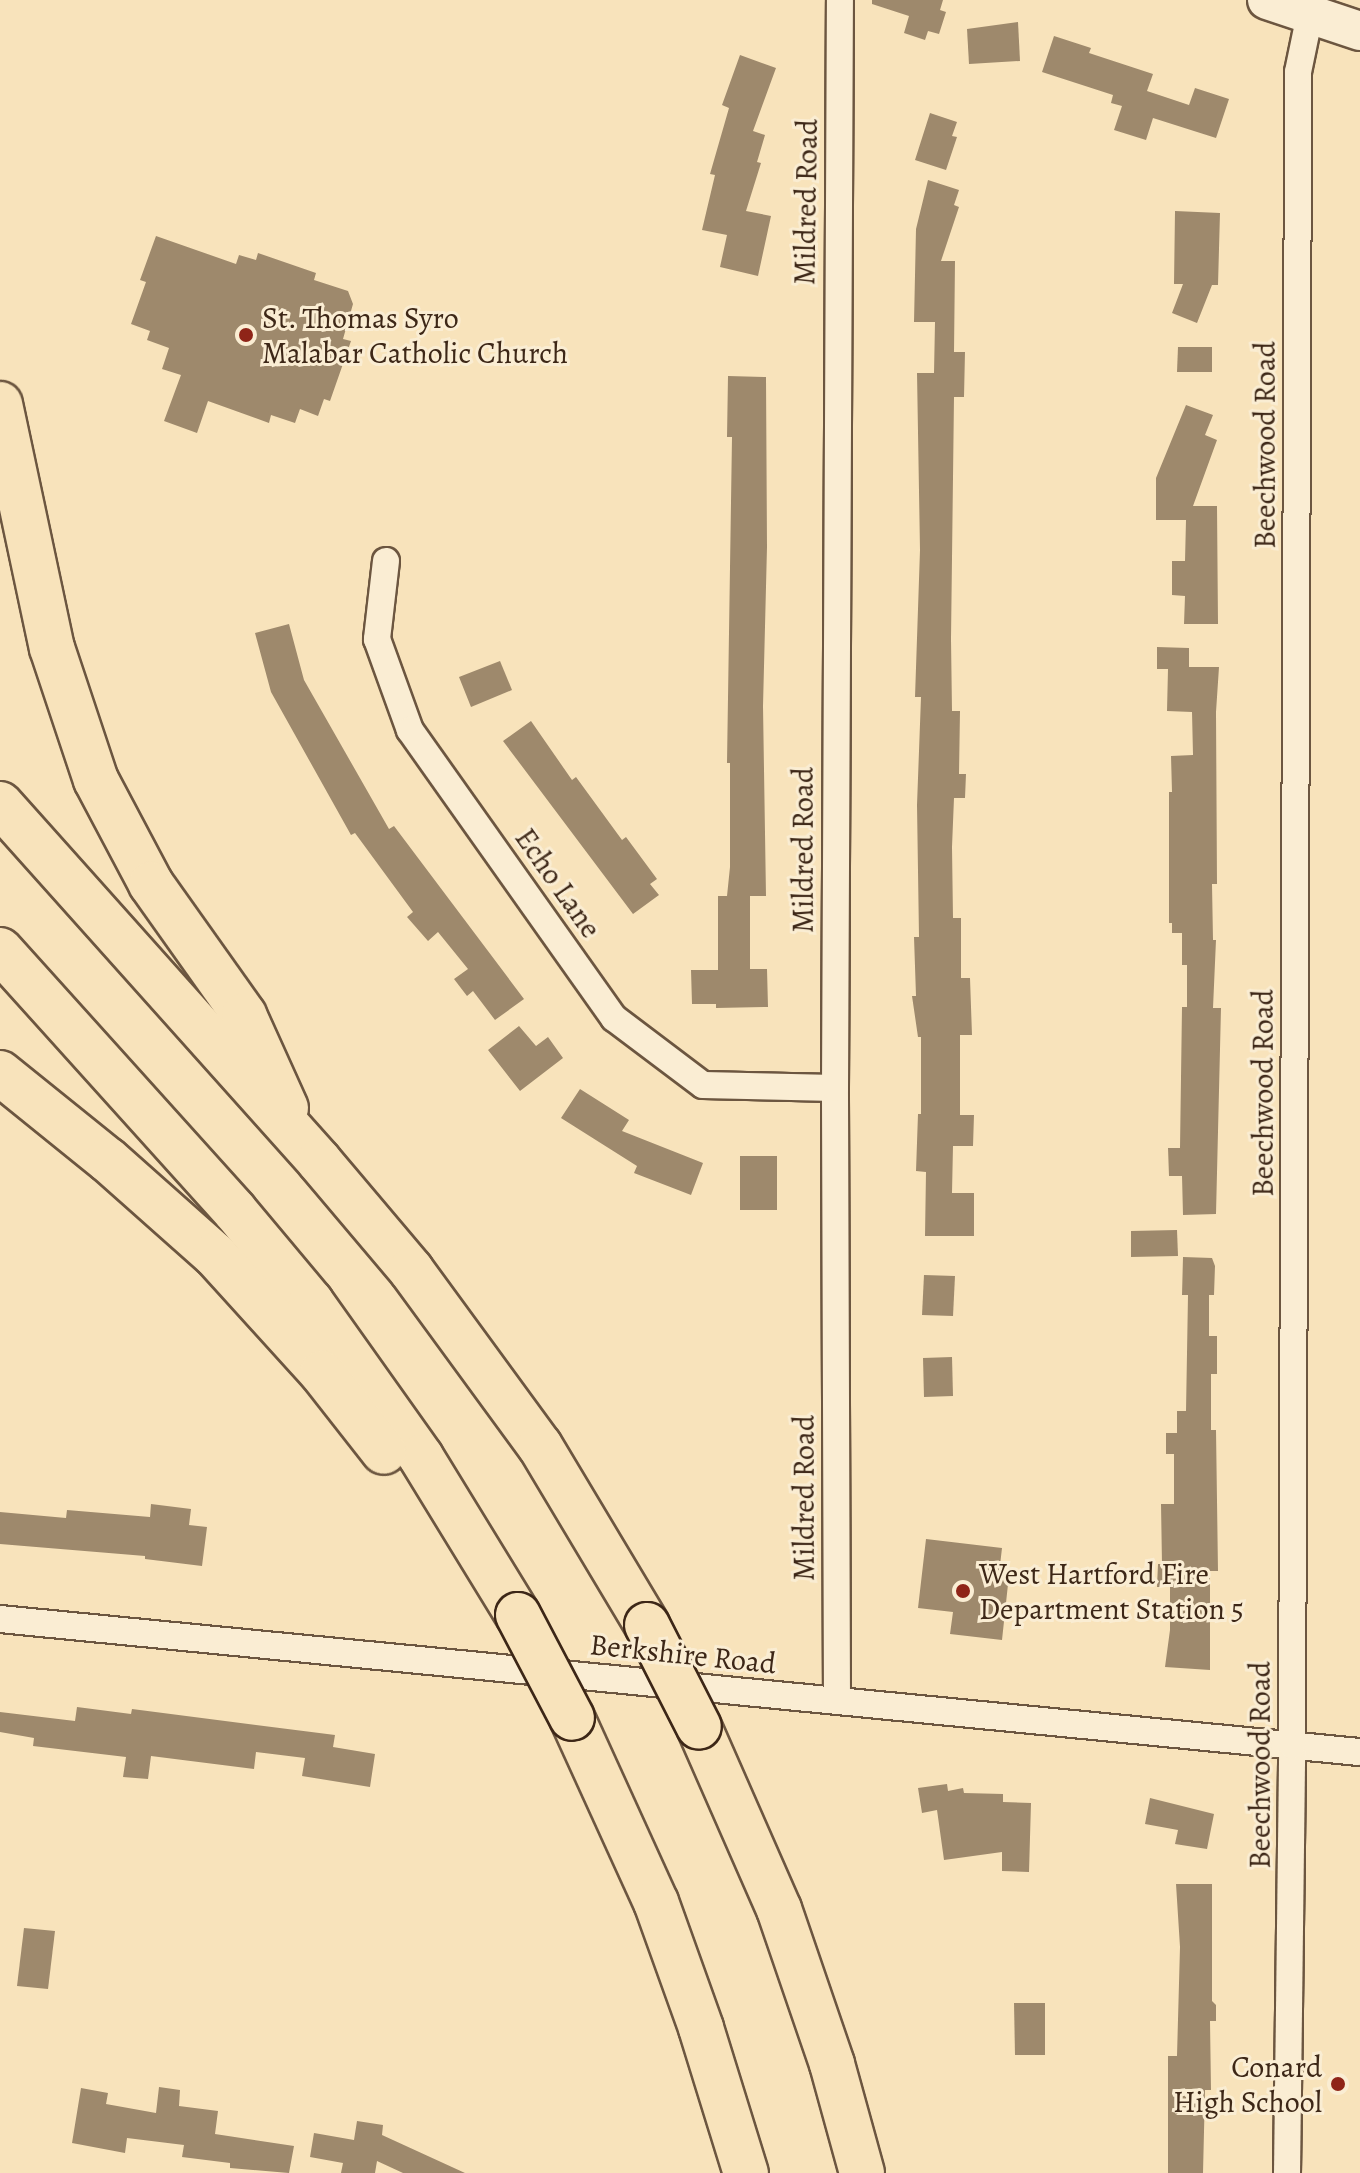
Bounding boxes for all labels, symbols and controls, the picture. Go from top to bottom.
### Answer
street label: Mildred Road [787,119,825,285]
place label: St. Thomas Syro Malabar Catholic Church [262,300,568,370]
marker: St. Thomas Syro Malabar Catholic Church [237,326,255,344]
street label: Beechwood Road [1247,341,1283,549]
street label: Mildred Road [785,767,821,933]
street label: Echo Lane [507,821,609,945]
street label: Beechwood Road [1245,989,1281,1197]
street label: Mildred Road [786,1415,822,1581]
place label: West Hartford Fire Department Station 5 [979,1556,1244,1626]
marker: West Hartford Fire Department Station 5 [954,1582,972,1600]
street label: Berkshire Road [588,1626,778,1682]
street label: Beechwood Road [1242,1661,1278,1869]
place label: Conard High School [1173,2049,1322,2120]
marker: Conard High School [1329,2075,1347,2093]

